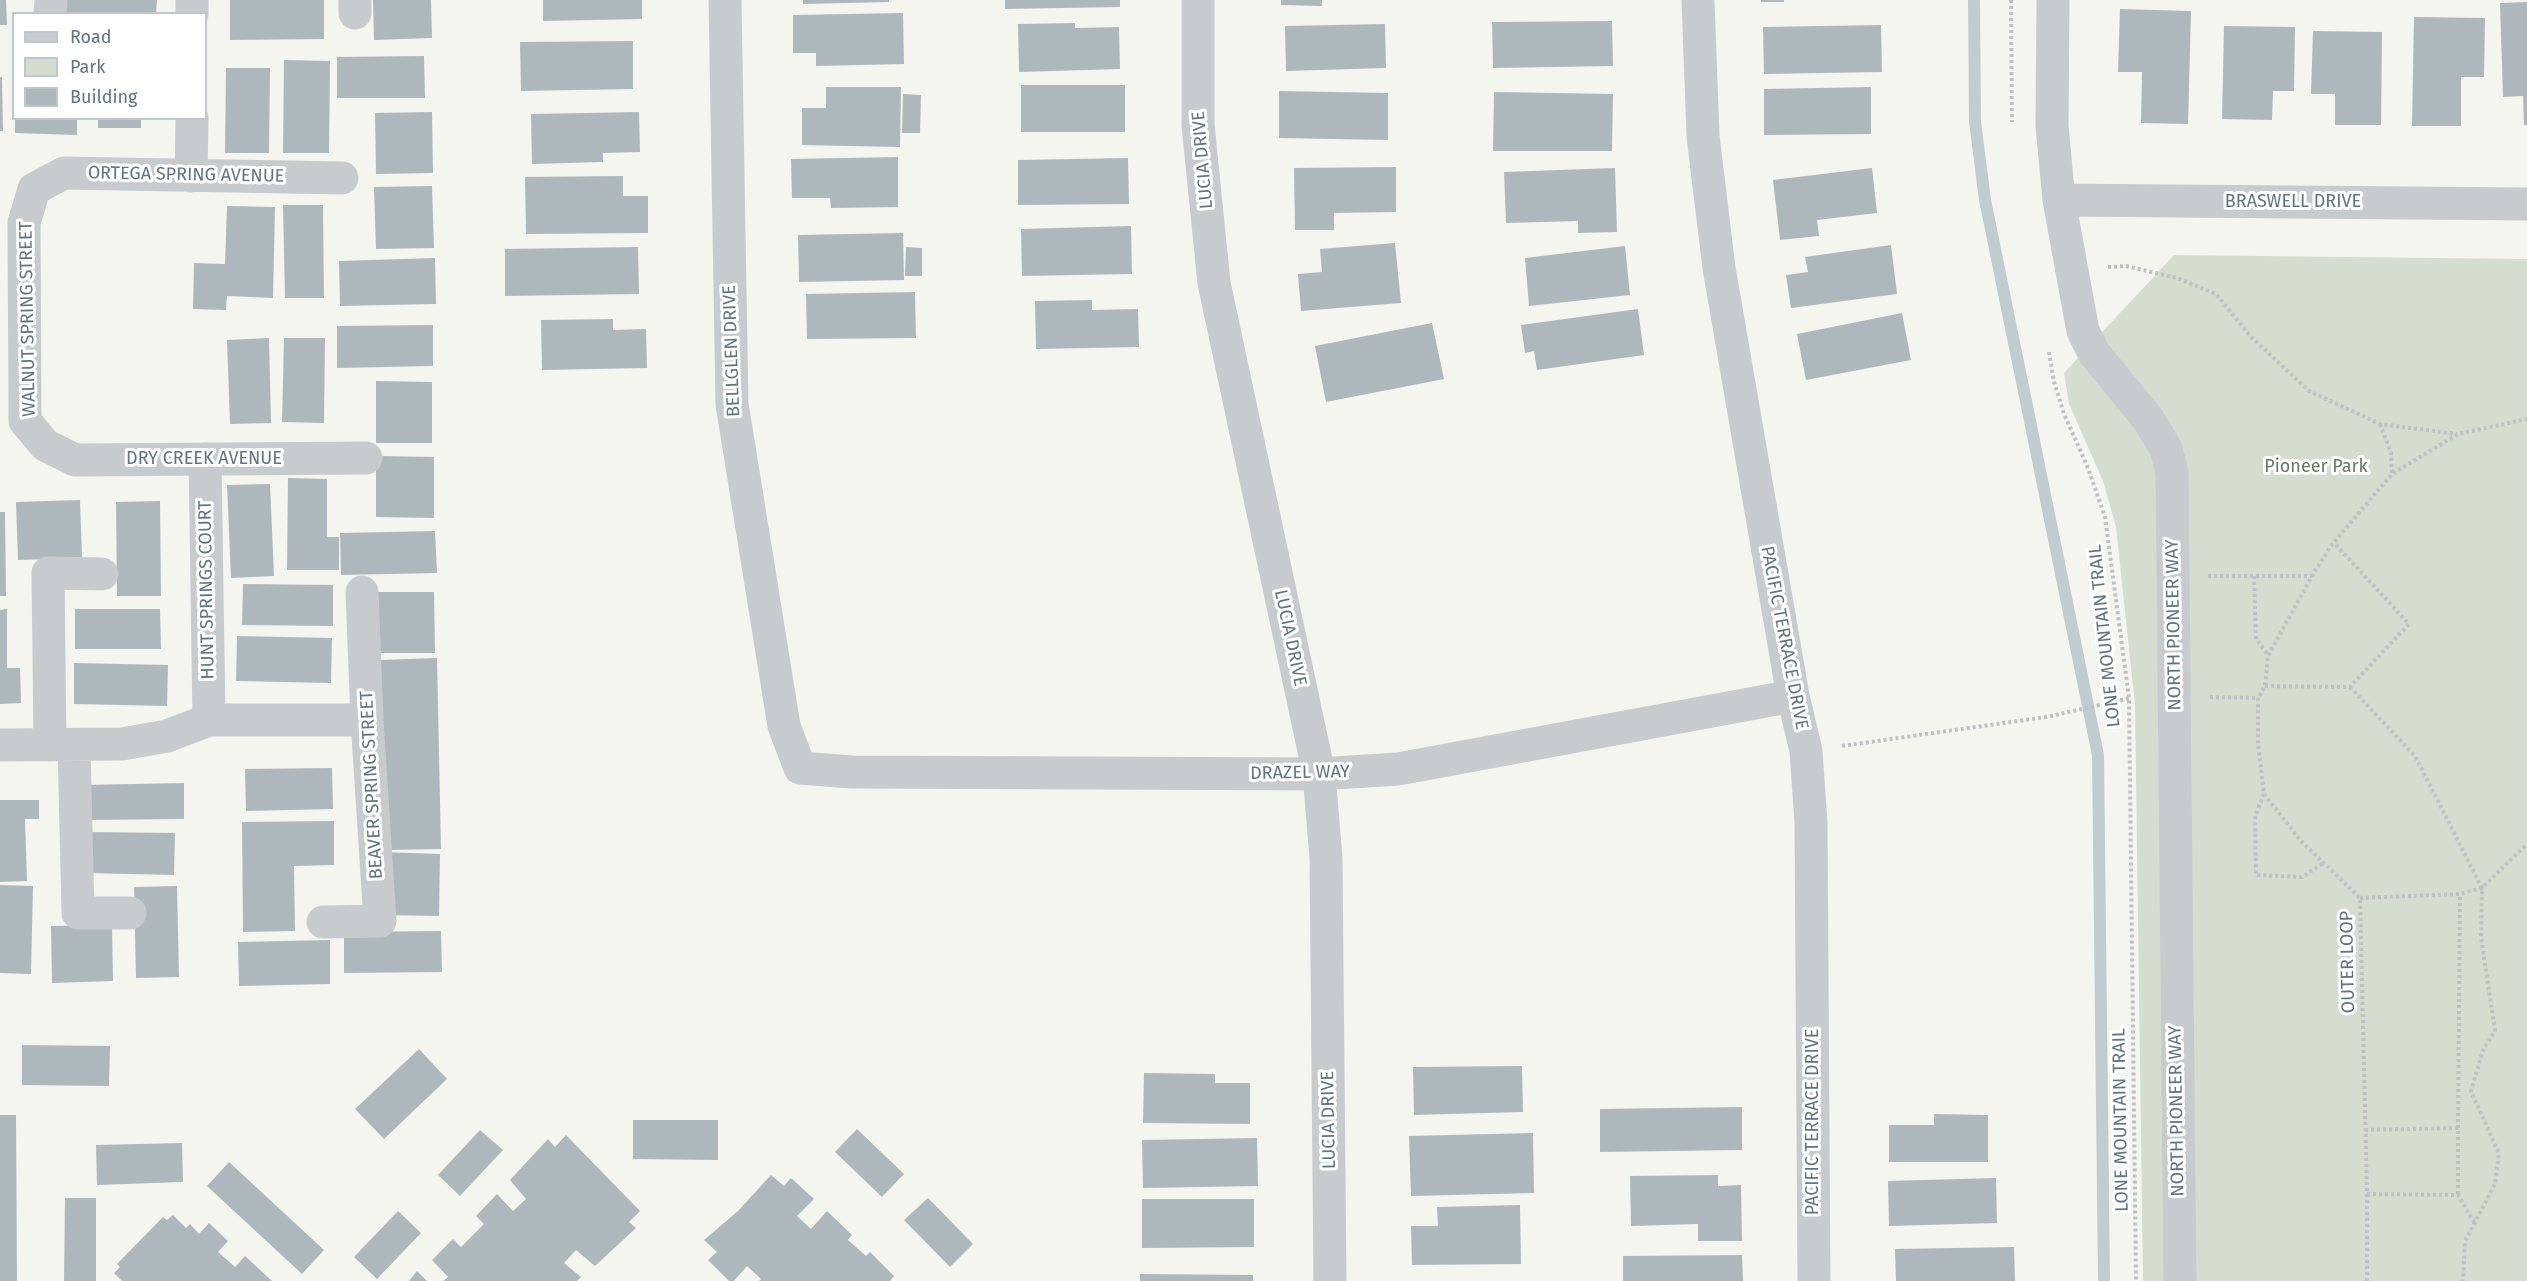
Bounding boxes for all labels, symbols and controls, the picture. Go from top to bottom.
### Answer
legend [12,12,207,120]
text: Road [70,26,112,48]
text: Park [70,56,105,78]
text: Building [70,86,137,108]
street label: LUCIA DRIVE [1188,110,1218,210]
street label: ORTEGA SPRING AVENUE [88,162,284,188]
street label: BRASWELL DRIVE [2225,191,2361,213]
street label: WALNUT SPRING STREET [15,221,41,417]
street label: BELLGLEN DRIVE [719,285,745,417]
street label: DRY CREEK AVENUE [126,448,282,470]
park label: Pioneer Park [2264,456,2368,478]
street label: HUNT SPRINGS COURT [195,500,219,680]
street label: NORTH PIONEER WAY [2162,539,2186,711]
street label: PACIFIC TERRACE DRIVE [1756,544,1812,732]
street label: LONE MOUNTAIN TRAIL [2085,544,2125,728]
street label: LUCIA DRIVE [1269,588,1311,688]
street label: BEAVER SPRING STREET [356,690,388,880]
street label: DRAZEL WAY [1250,761,1350,785]
street label: OUTER LOOP [2336,911,2360,1013]
street label: NORTH PIONEER WAY [2165,1025,2189,1197]
street label: LONE MOUNTAIN TRAIL [2109,1028,2133,1212]
street label: PACIFIC TERRACE DRIVE [1802,1029,1824,1215]
street label: LUCIA DRIVE [1317,1071,1341,1169]

